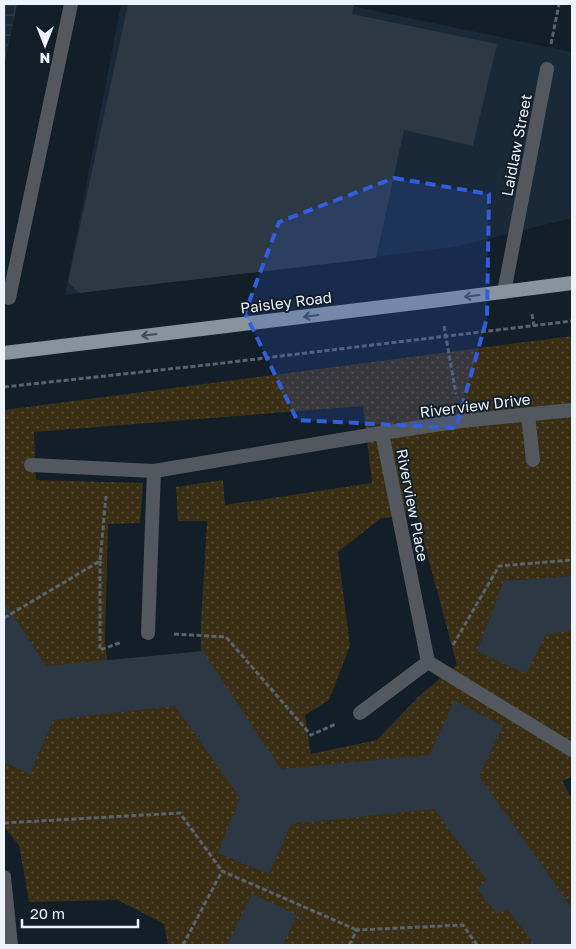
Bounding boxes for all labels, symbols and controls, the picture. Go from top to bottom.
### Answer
north arrow [20,20,70,70]
text: N [40,50,50,67]
street label: Laidlaw Street [497,92,535,198]
street label: Paisley Road [239,287,333,317]
one-way arrow [464,291,480,301]
one-way arrow [303,311,319,321]
one-way arrow [141,330,157,340]
street label: Riverview Drive [419,389,532,421]
street label: Riverview Place [393,447,433,563]
scale bar [22,896,139,928]
text: 20 m [30,904,65,922]

